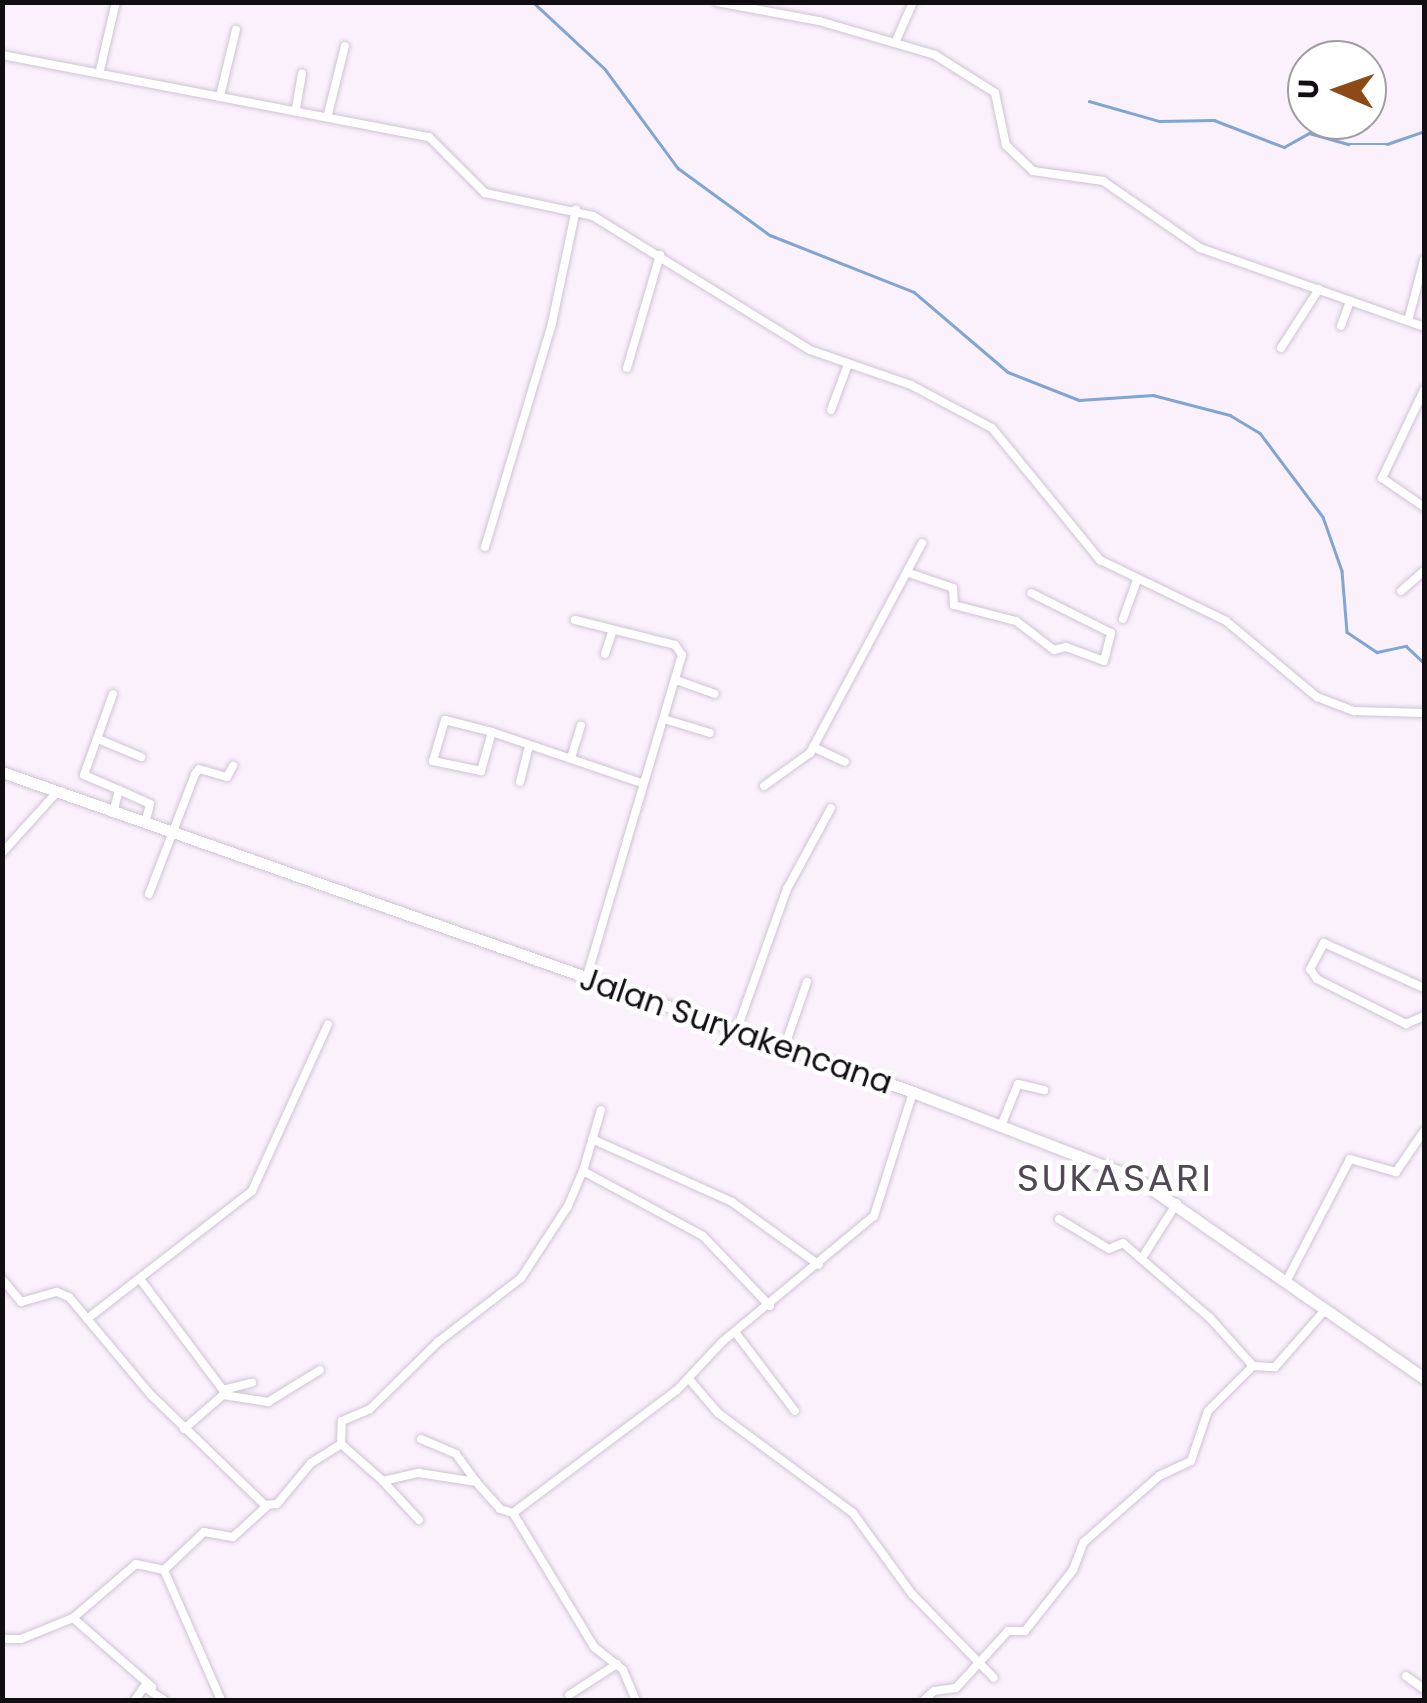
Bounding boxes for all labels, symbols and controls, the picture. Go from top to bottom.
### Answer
north arrow [1287,40,1387,140]
text: U [1289,78,1328,100]
street label: Jalan Suryakencana [575,959,897,1103]
district label: SUKASARI [1017,1155,1213,1201]

